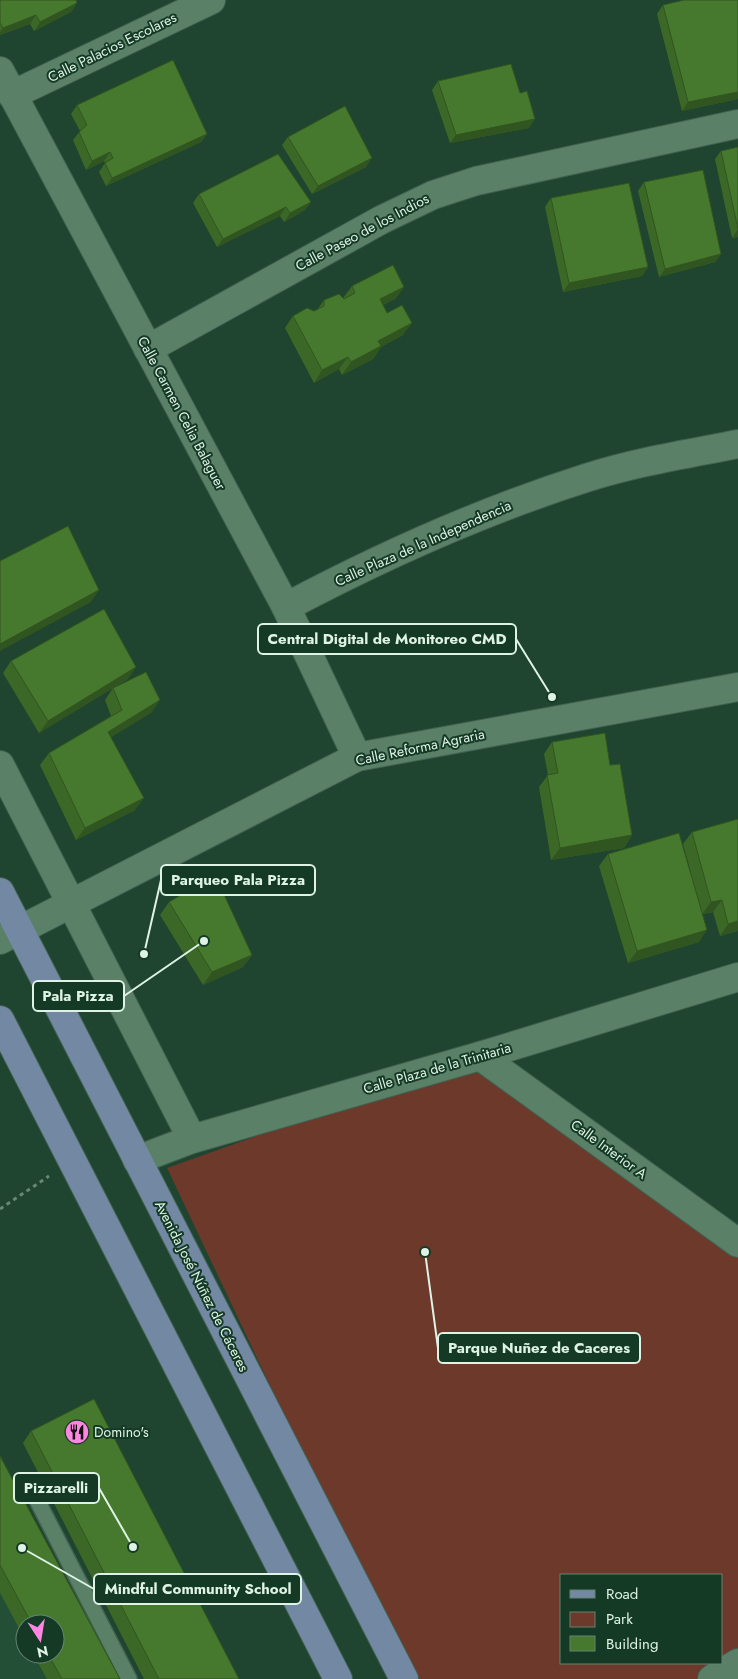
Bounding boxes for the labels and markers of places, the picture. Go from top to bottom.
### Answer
callout: Central Digital de Monitoreo CMD [258,624,516,654]
callout: Parqueo Pala Pizza [161,865,315,895]
callout: Pala Pizza [33,981,124,1011]
callout: Parque Nuñez de Caceres [438,1333,640,1363]
restaurant icon: Domino's [64,1419,90,1445]
place label: Domino's [94,1422,149,1442]
callout: Pizzarelli [14,1473,99,1503]
callout: Mindful Community School [94,1574,301,1604]

